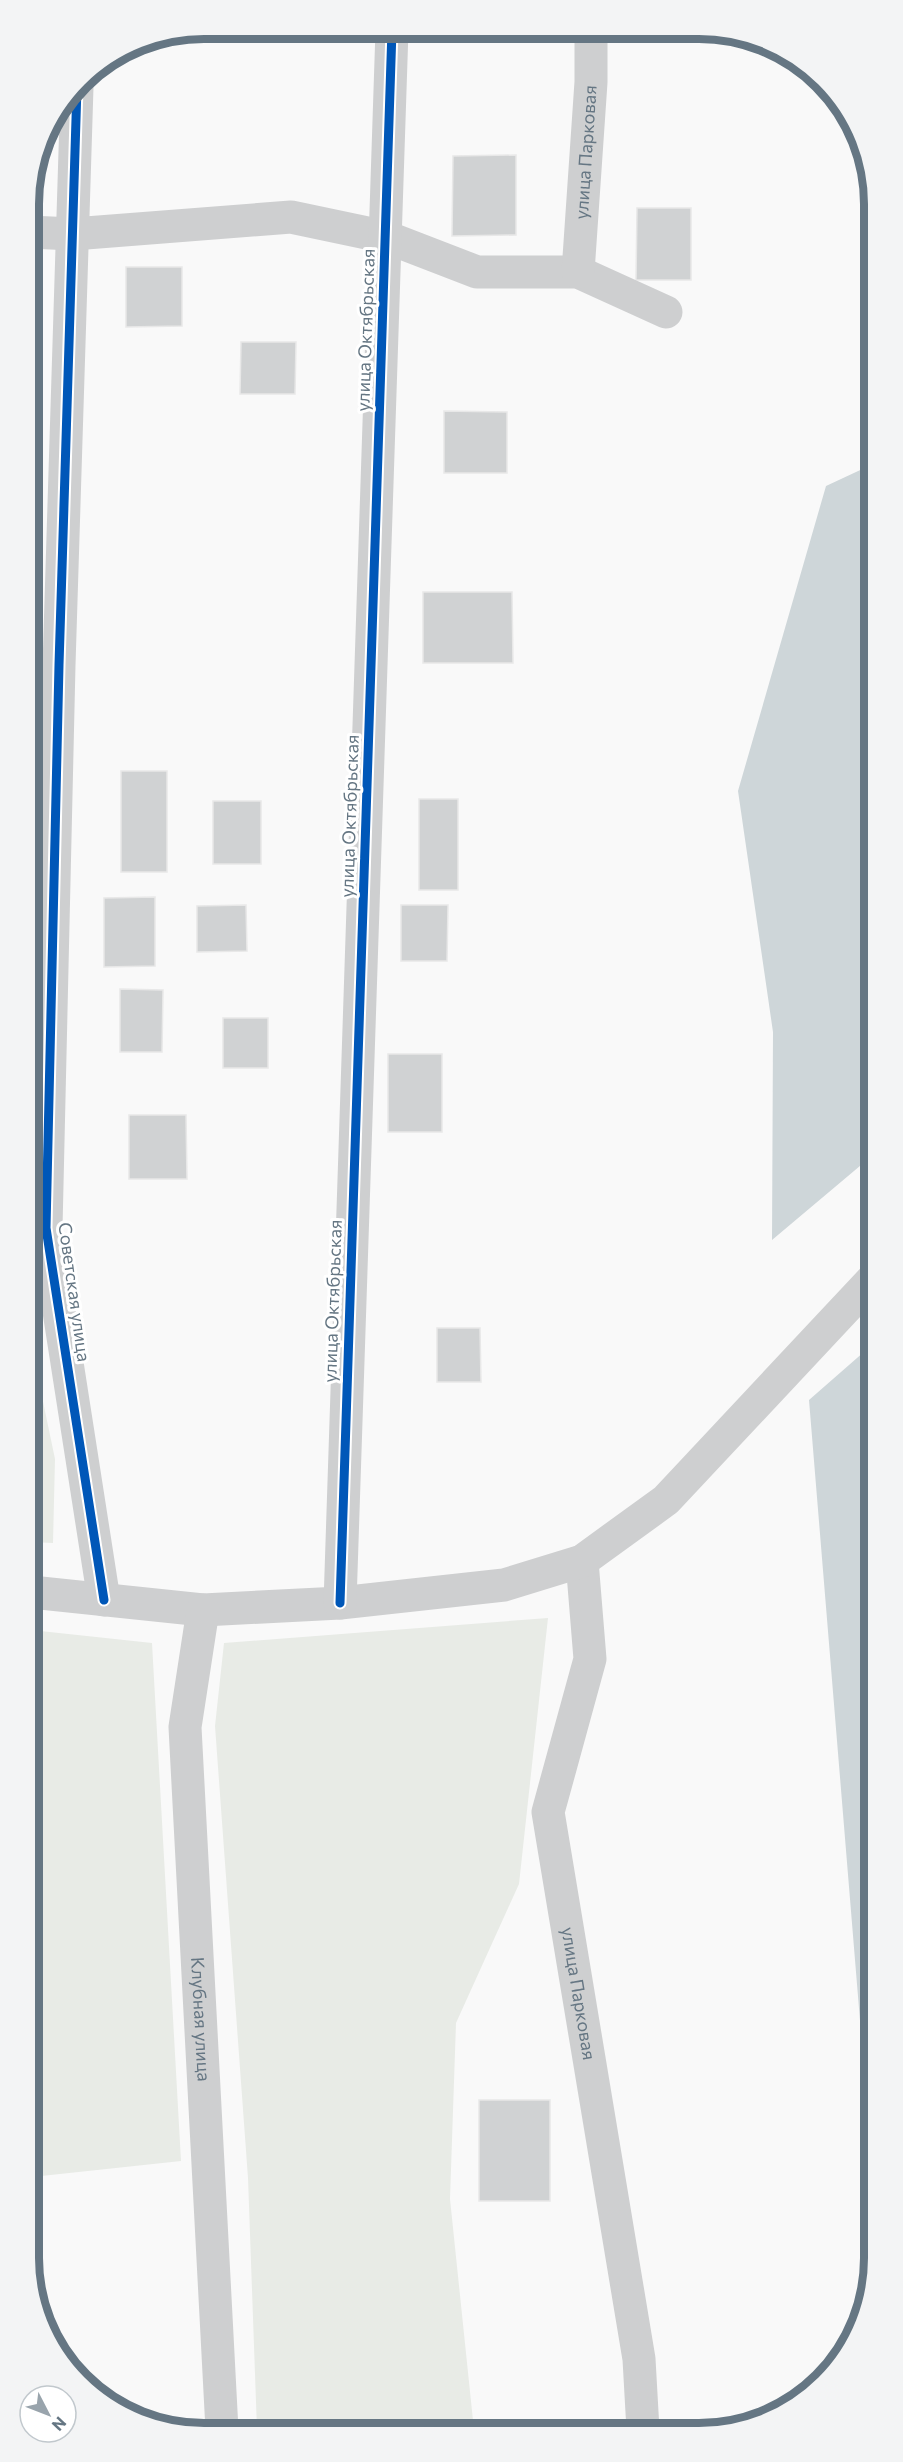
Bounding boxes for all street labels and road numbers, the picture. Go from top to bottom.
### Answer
street label: улица Парковая [570,84,601,220]
street label: улица Октябрьская [351,248,379,412]
street label: улица Октябрьская [335,734,363,898]
street label: улица Октябрьская [318,1219,346,1383]
street label: Советская улица [54,1221,96,1363]
street label: улица Парковая [557,1925,601,2061]
street label: Клубная улица [187,1956,216,2082]

